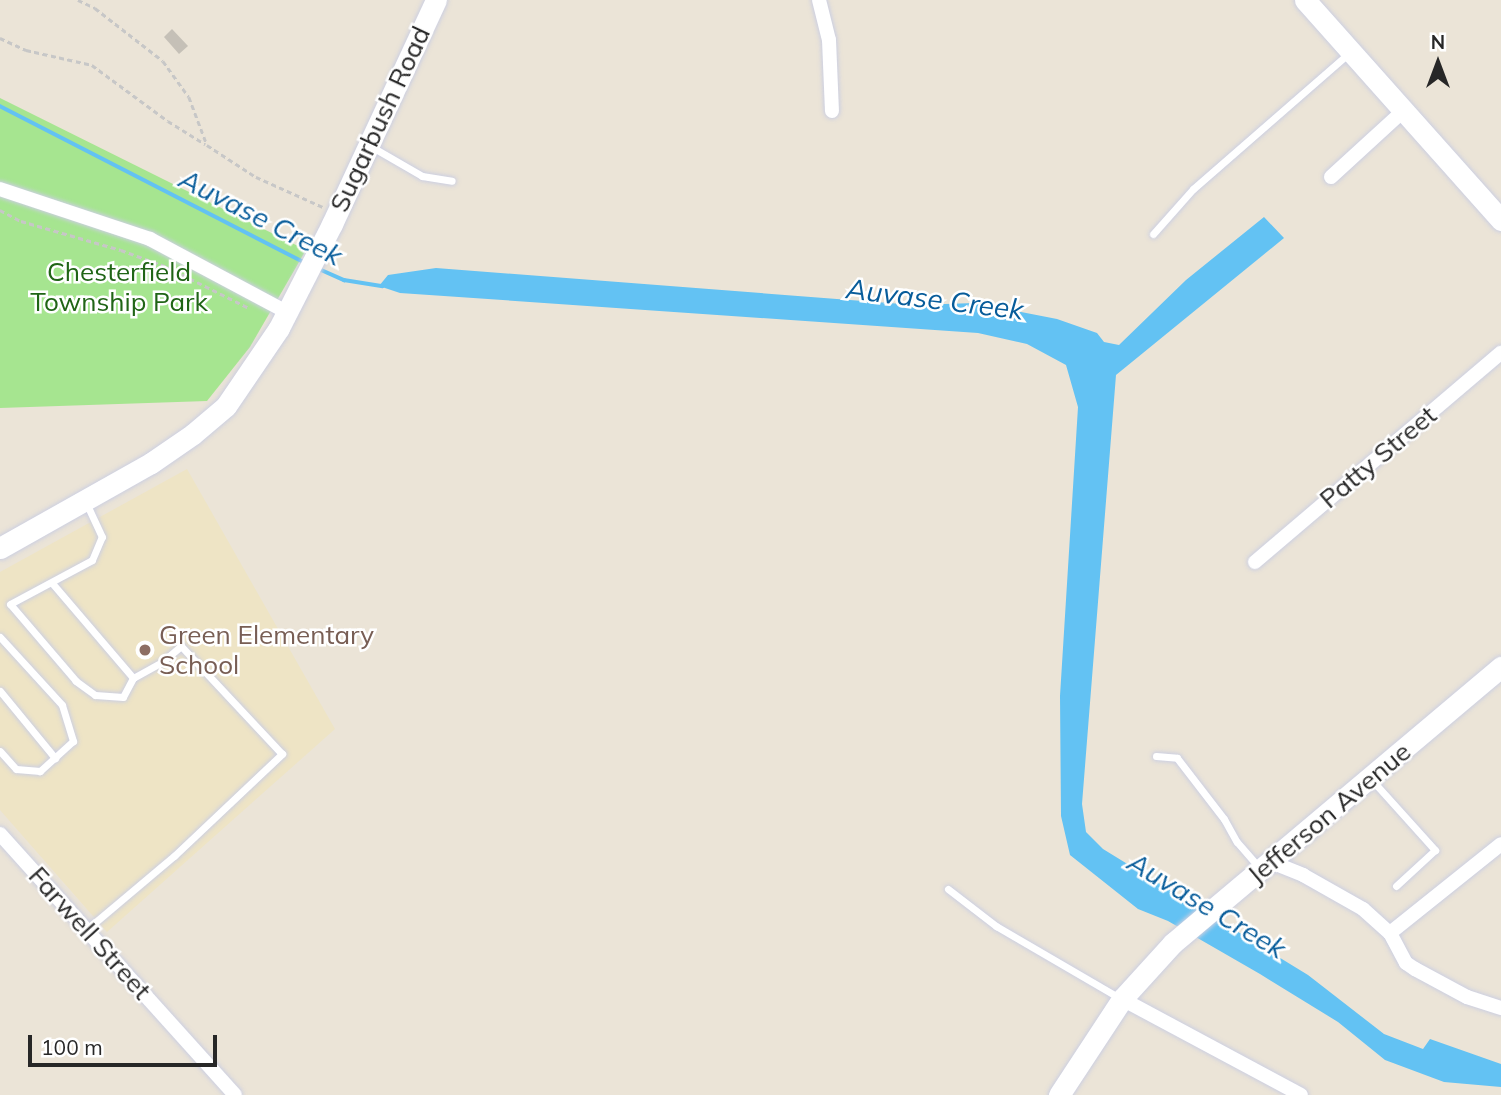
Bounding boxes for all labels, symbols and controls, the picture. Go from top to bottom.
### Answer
street label: Sugarbush Road [323,21,437,217]
north arrow [1403,28,1473,98]
text: N [1431,30,1445,54]
water label: Auvase Creek [174,161,348,273]
park label: Chesterfield Township Park [30,256,208,318]
water label: Auvase Creek [844,271,1026,327]
street label: Patty Street [1313,399,1443,515]
place label: Green Elementary School [159,619,374,680]
marker: Green Elementary School [137,642,153,658]
street label: Jefferson Avenue [1241,736,1417,890]
water label: Auvase Creek [1122,845,1292,965]
street label: Farwell Street [22,860,158,1006]
scale bar [32,1021,220,1066]
text: 100 m [41,1034,103,1060]

